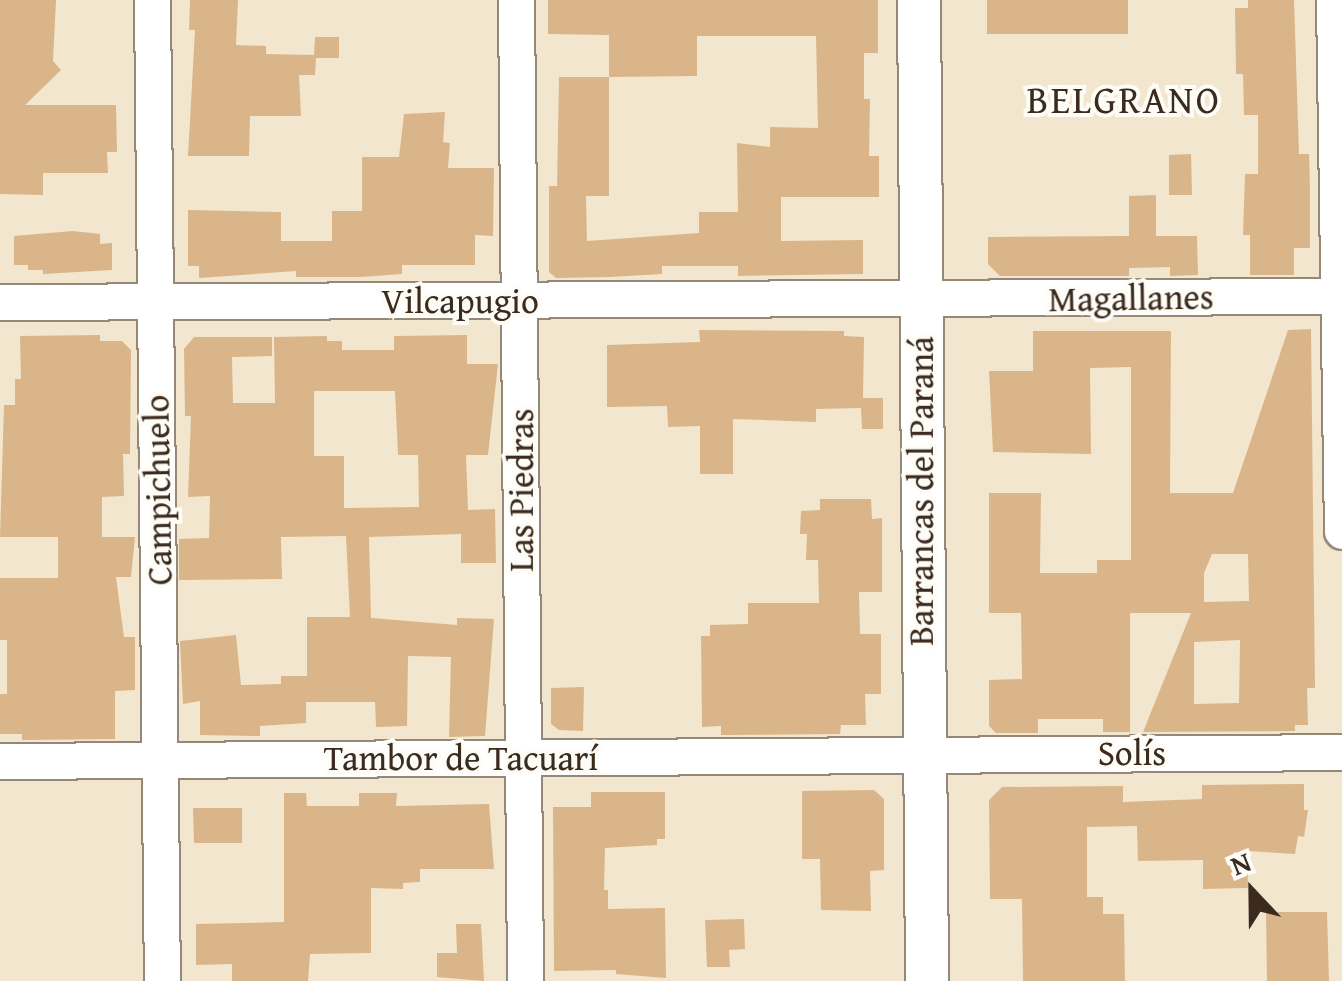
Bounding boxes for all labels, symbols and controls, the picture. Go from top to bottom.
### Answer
district label: BELGRANO [1027,77,1221,123]
street label: Magallanes [1048,276,1214,320]
street label: Vilcapugio [381,280,539,322]
street label: Barrancas del Paraná [900,336,942,646]
street label: Campichuelo [135,394,181,586]
street label: Las Piedras [500,408,542,572]
street label: Solís [1098,732,1166,774]
street label: Tambor de Tacuarí [324,737,598,779]
text: N [1224,840,1257,885]
north arrow [1202,841,1302,941]

